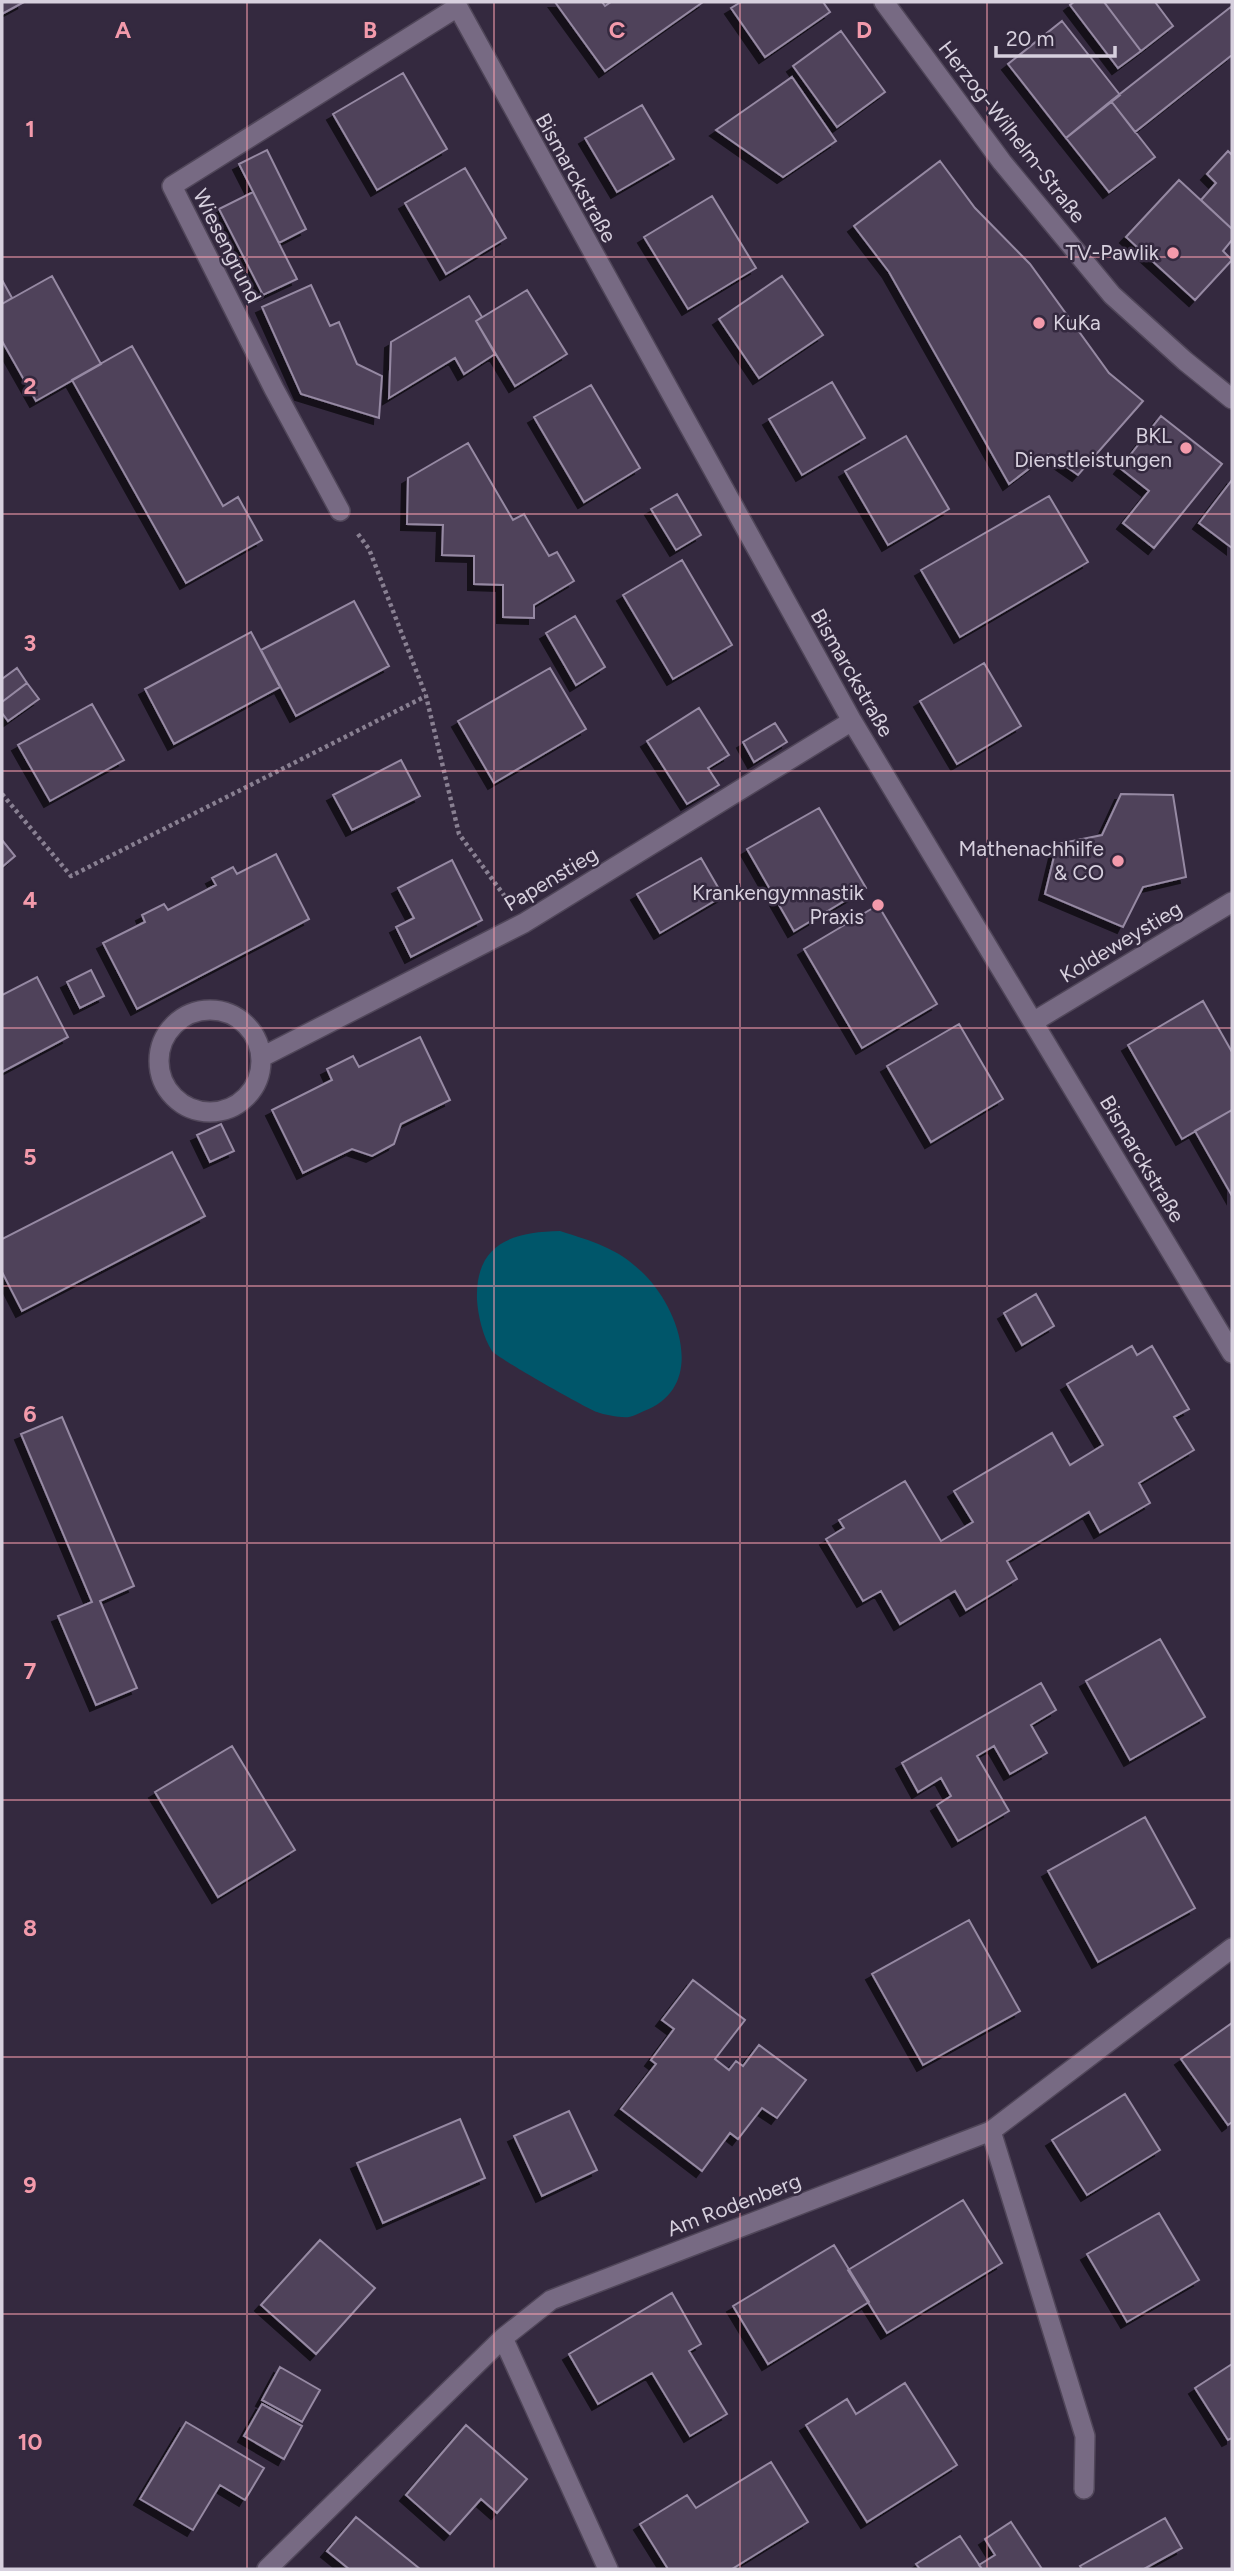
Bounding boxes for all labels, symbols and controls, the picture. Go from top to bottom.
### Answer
scale bar [996,14,1115,58]
text: A [115,16,132,44]
text: B [363,16,377,44]
text: C [609,16,626,44]
text: D [856,16,872,44]
text: 20 m [1006,26,1054,51]
street label: Herzog-Wilhelm-Straße [934,36,1091,228]
street label: Bismarckstraße [531,109,622,247]
text: 1 [25,115,35,143]
street label: Wiesengrund [188,185,267,307]
place label: TV-Pawlik [1065,240,1160,265]
marker: TV-Pawlik [1165,245,1181,261]
place label: KuKa [1053,310,1101,335]
marker: KuKa [1031,315,1047,331]
text: 2 [23,372,37,400]
place label: BKL Dienstleistungen [1014,423,1172,472]
marker: BKL Dienstleistungen [1178,440,1194,456]
street label: Bismarckstraße [806,604,899,741]
text: 3 [24,629,36,657]
place label: Mathenachhilfe & CO [959,836,1104,885]
street label: Papenstieg [499,841,602,916]
marker: Mathenachhilfe & CO [1110,853,1126,869]
place label: Krankengymnastik Praxis [692,880,865,929]
text: 4 [23,886,37,914]
street label: Koldeweystieg [1055,895,1186,988]
marker: Krankengymnastik Praxis [870,897,886,913]
street label: Bismarckstraße [1095,1091,1190,1227]
text: 5 [23,1143,37,1171]
text: 6 [23,1400,37,1428]
text: 7 [24,1657,37,1685]
text: 8 [23,1914,37,1942]
street label: Am Rodenberg [663,2168,804,2242]
text: 9 [23,2171,37,2199]
text: 10 [18,2428,42,2456]

